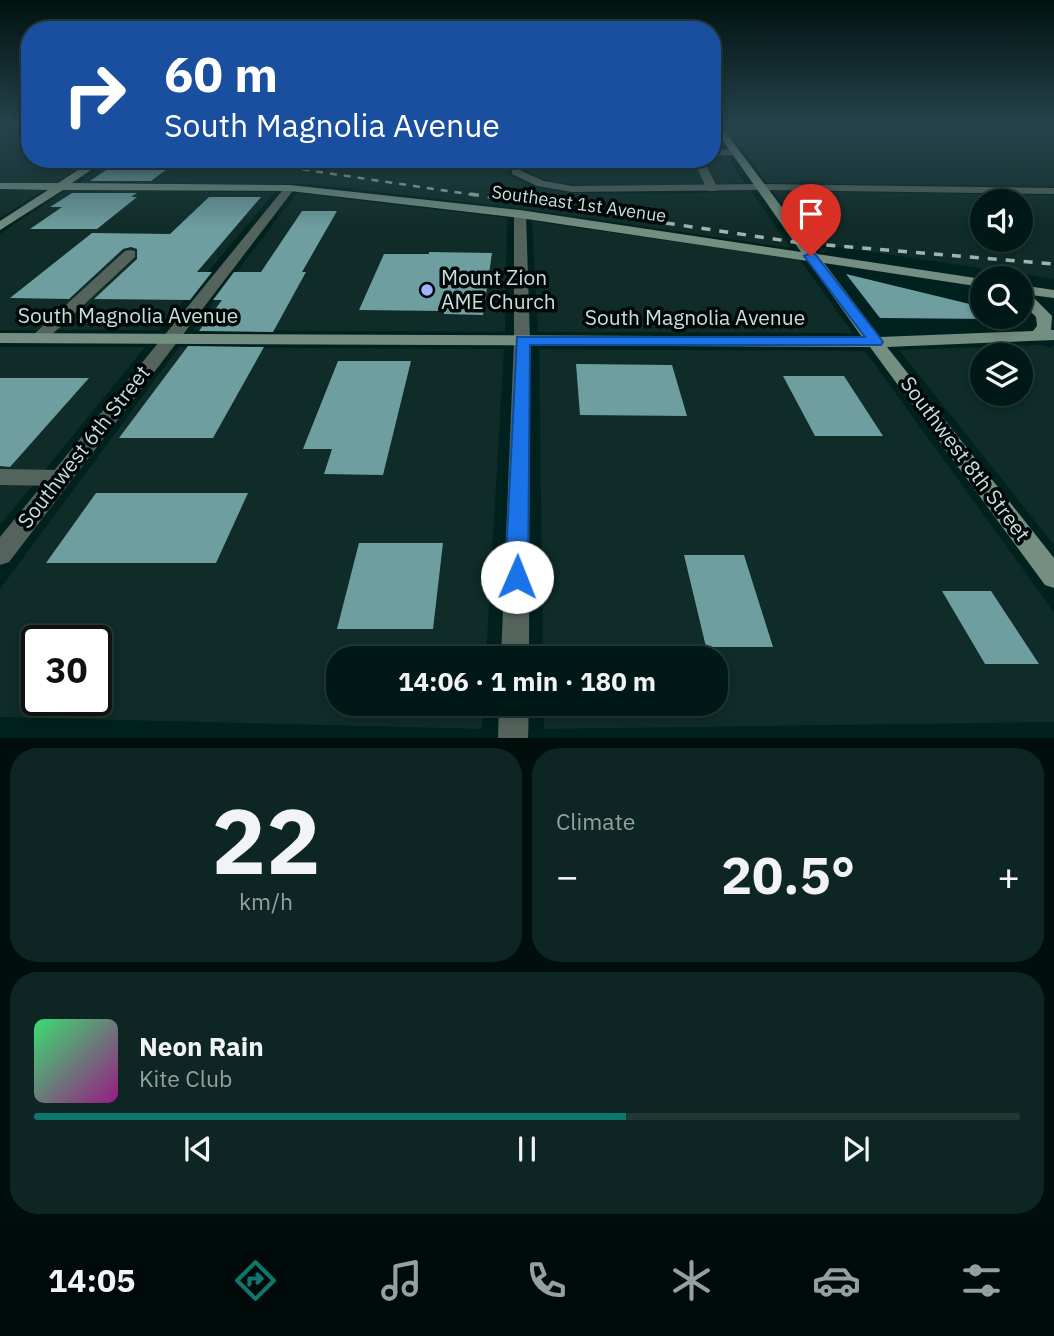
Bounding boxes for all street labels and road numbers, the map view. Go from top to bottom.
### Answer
street label: Southeast 1st Avenue [490,180,668,227]
street label: South Magnolia Avenue [18,301,238,329]
street label: South Magnolia Avenue [585,303,805,331]
street label: Southwest 6th Street [11,359,156,534]
street label: Southwest 8th Street [895,370,1037,546]

